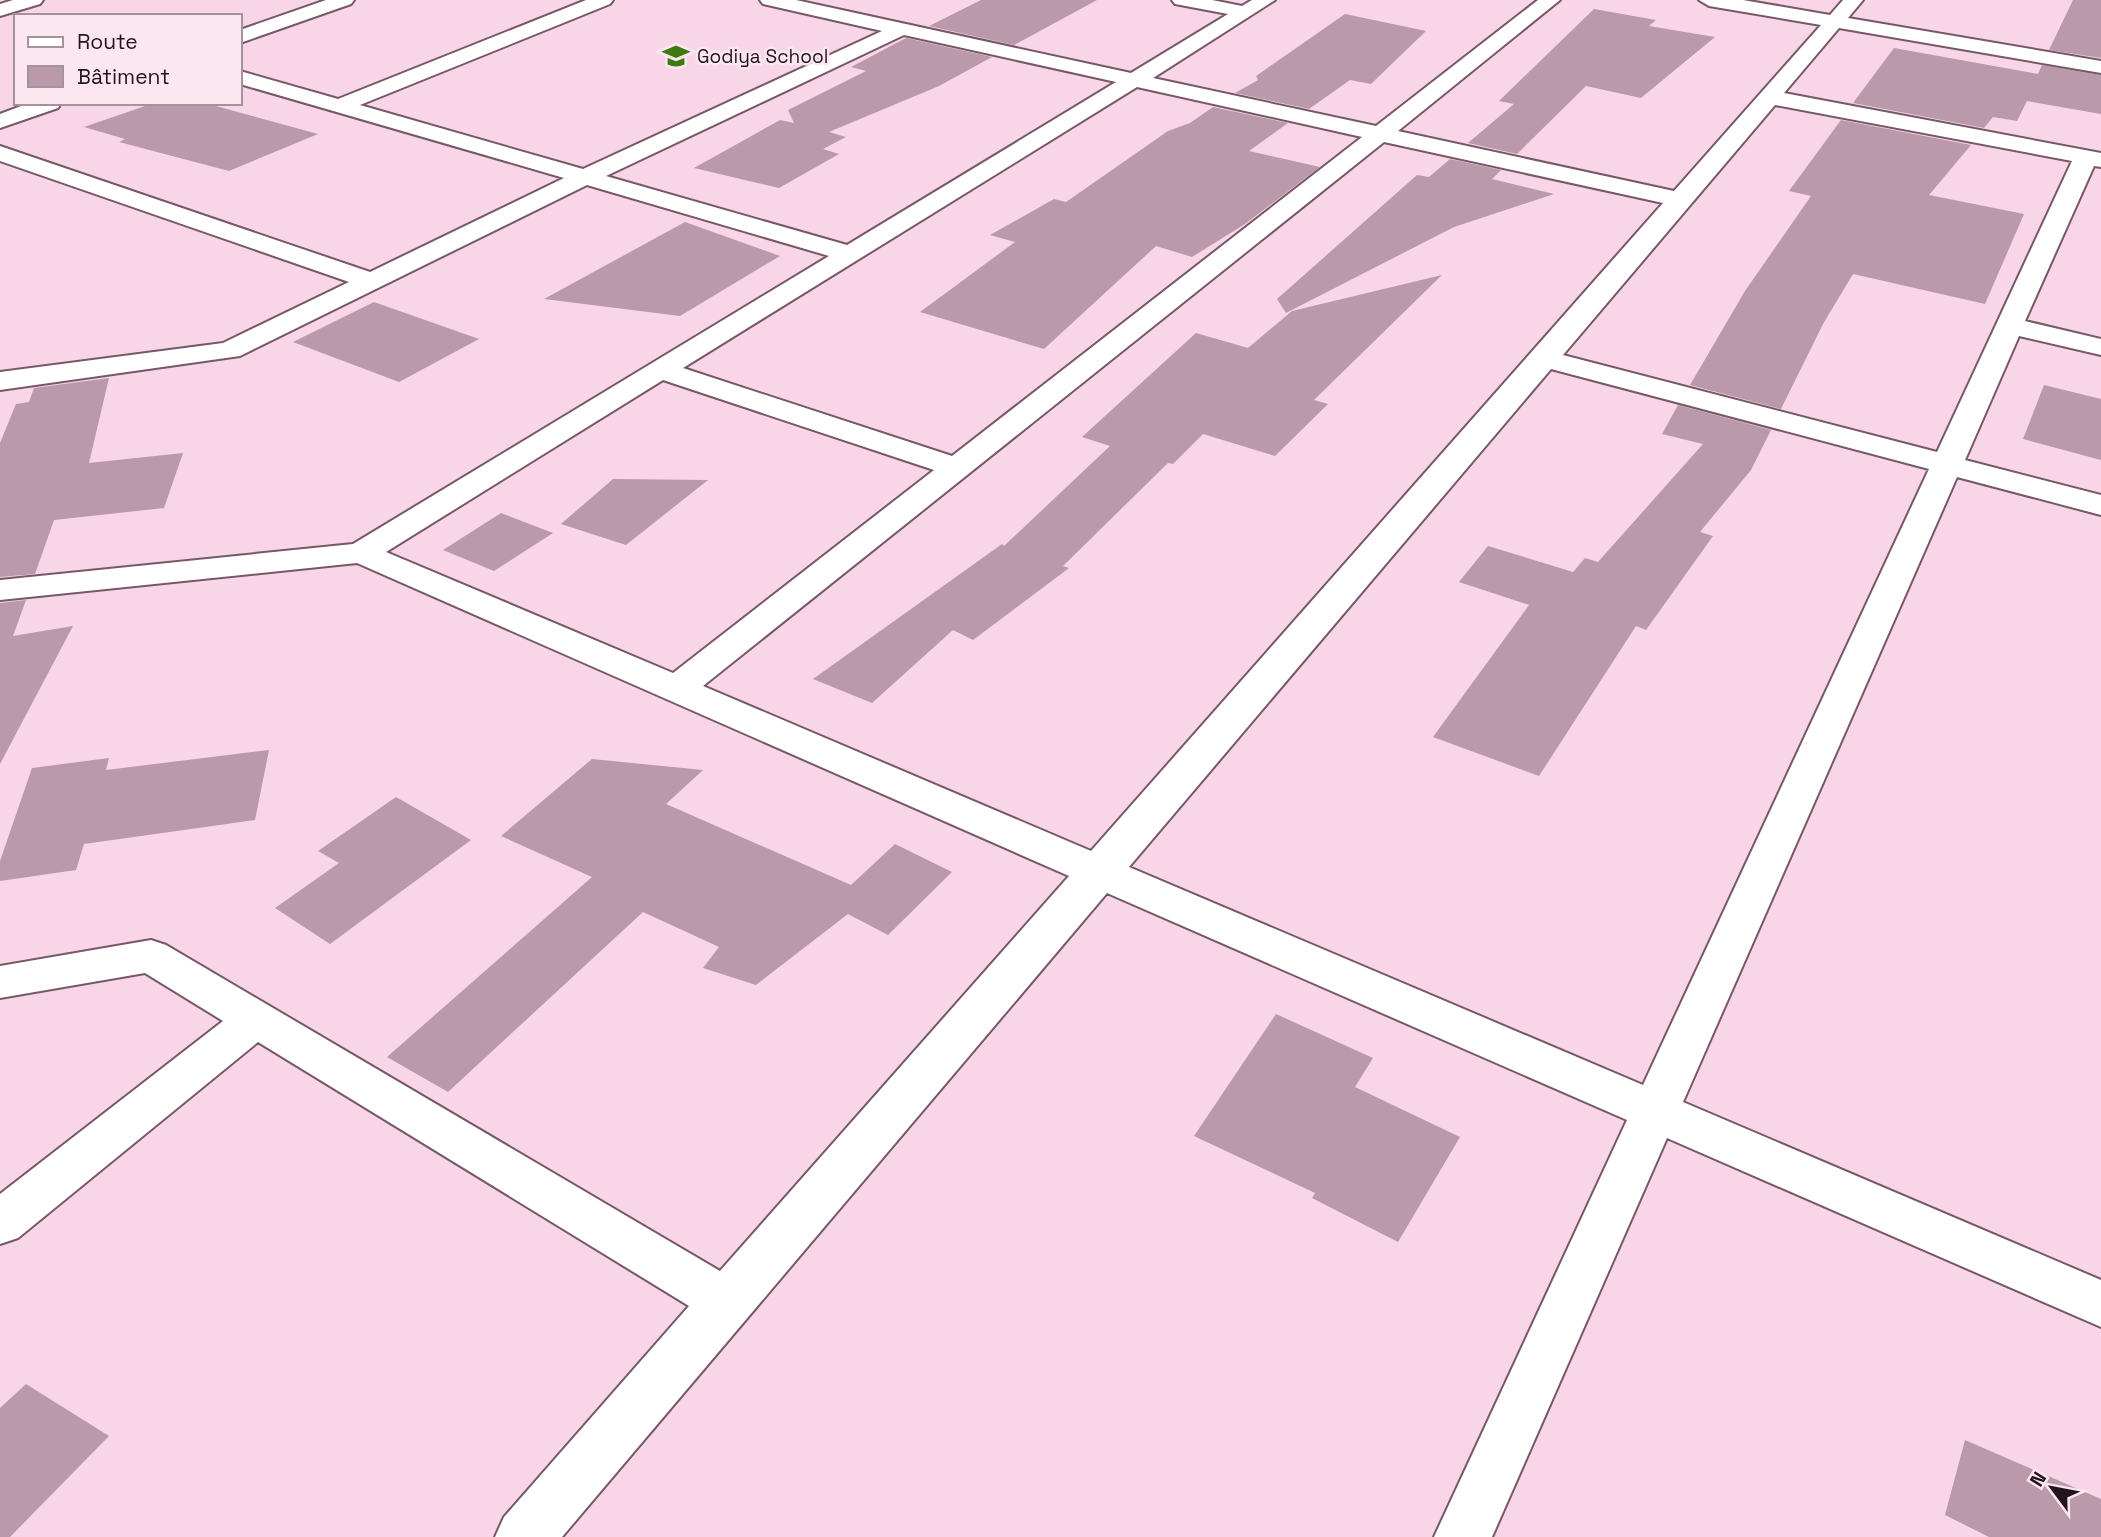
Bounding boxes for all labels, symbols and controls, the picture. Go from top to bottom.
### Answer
legend [14,14,242,105]
text: Route [77,28,138,55]
school or university icon: Godiya School [661,41,691,71]
place label: Godiya School [697,44,828,69]
text: Bâtiment [77,63,170,90]
north arrow [2017,1453,2087,1523]
text: N [2024,1467,2052,1491]

